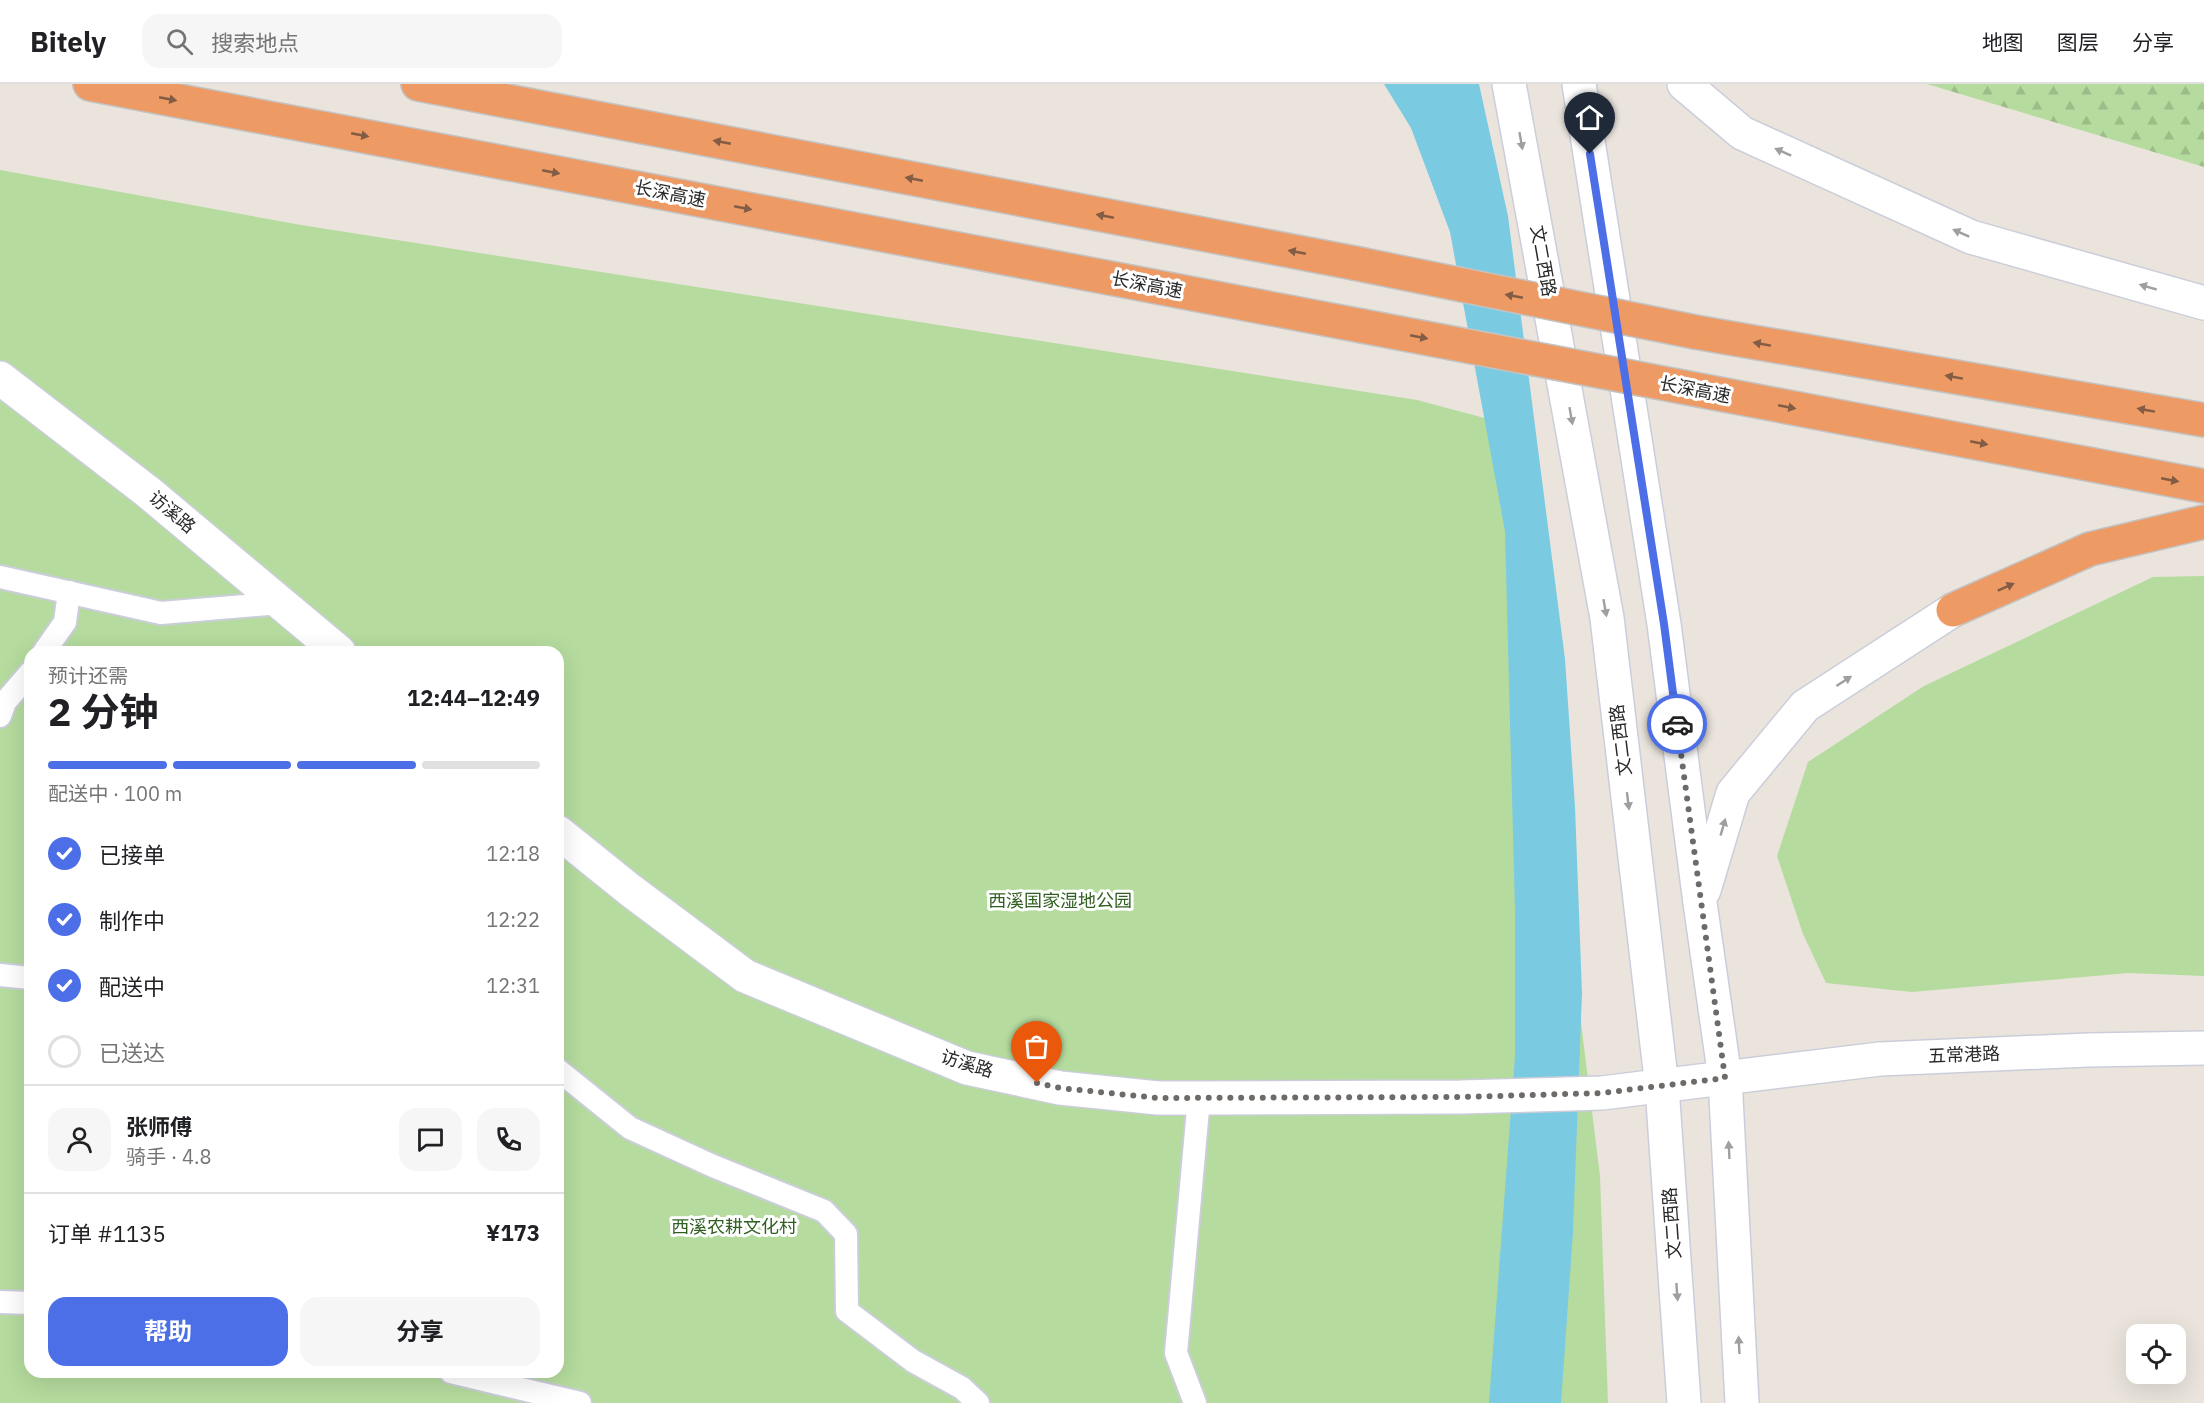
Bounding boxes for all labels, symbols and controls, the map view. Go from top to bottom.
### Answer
search box [142,14,562,68]
text: Bitely [30,23,106,60]
icon: search [163,25,196,58]
text: 搜索地点 [211,28,299,57]
text: 地图 [1982,28,2024,56]
text: 图层 [2057,28,2099,56]
text: 分享 [2132,28,2174,56]
pin [1564,92,1615,154]
one-way arrow [159,95,178,104]
icon: home [1573,101,1606,134]
one-way arrow [350,131,369,140]
one-way arrow [1517,132,1526,151]
one-way arrow [713,137,732,146]
one-way arrow [1774,147,1792,157]
one-way arrow [542,168,561,177]
one-way arrow [904,174,923,183]
street label: 长深高速 [633,175,708,212]
one-way arrow [733,204,752,213]
one-way arrow [1096,211,1115,220]
street label: 文二西路 [1526,223,1561,298]
one-way arrow [1952,228,1969,237]
one-way arrow [1287,247,1306,256]
street label: 长深高速 [1110,266,1185,303]
one-way arrow [2139,282,2157,291]
one-way arrow [1505,290,1524,300]
one-way arrow [1410,333,1429,342]
one-way arrow [1752,339,1771,348]
street label: 长深高速 [1658,371,1733,408]
one-way arrow [1945,372,1964,381]
one-way arrow [1778,403,1797,412]
one-way arrow [2137,405,2156,414]
one-way arrow [1567,406,1576,425]
one-way arrow [1969,439,1988,448]
one-way arrow [2161,476,2180,485]
street label: 访溪路 [144,485,200,538]
one-way arrow [1998,582,2015,591]
one-way arrow [1601,598,1610,617]
text: 预计还需 [48,662,128,689]
one-way arrow [1836,676,1852,687]
text: 12:44–12:49 [407,683,540,712]
text: 2 分钟 [48,686,159,737]
courier [1647,694,1707,754]
street label: 文二西路 [1605,703,1636,777]
icon: car [1661,708,1694,741]
text: 配送中 · 100 m [48,780,182,807]
one-way arrow [1624,792,1633,811]
one-way arrow [1719,818,1728,836]
icon: check [48,837,81,870]
text: 已接单 [99,840,165,869]
text: 12:18 [486,840,540,867]
park label: 西溪国家湿地公园 [988,889,1132,912]
icon: check [48,903,81,936]
text: 制作中 [99,906,165,935]
text: 12:22 [486,906,540,933]
icon: check [48,969,81,1002]
text: 配送中 [99,972,165,1001]
text: 12:31 [486,972,540,999]
pin [1011,1021,1062,1083]
icon: bag [1020,1030,1053,1063]
text: 已送达 [99,1038,165,1067]
street label: 五常港路 [1928,1042,2000,1067]
street label: 访溪路 [938,1045,996,1082]
button: person [48,1108,111,1171]
button: chat [399,1108,462,1171]
button: phone [477,1108,540,1171]
text: 张师傅 [126,1112,192,1141]
one-way arrow [1724,1140,1733,1159]
text: 骑手 · 4.8 [126,1143,211,1170]
street label: 文二西路 [1658,1186,1685,1260]
park label: 西溪农耕文化村 [671,1215,797,1238]
text: ¥173 [486,1218,540,1247]
text: 订单 #1135 [48,1219,166,1248]
one-way arrow [1672,1282,1681,1301]
button: 帮助 [48,1297,288,1366]
button: 分享 [300,1297,540,1366]
map controls [2126,1324,2186,1384]
button: locate [2126,1324,2186,1384]
one-way arrow [1735,1335,1744,1354]

